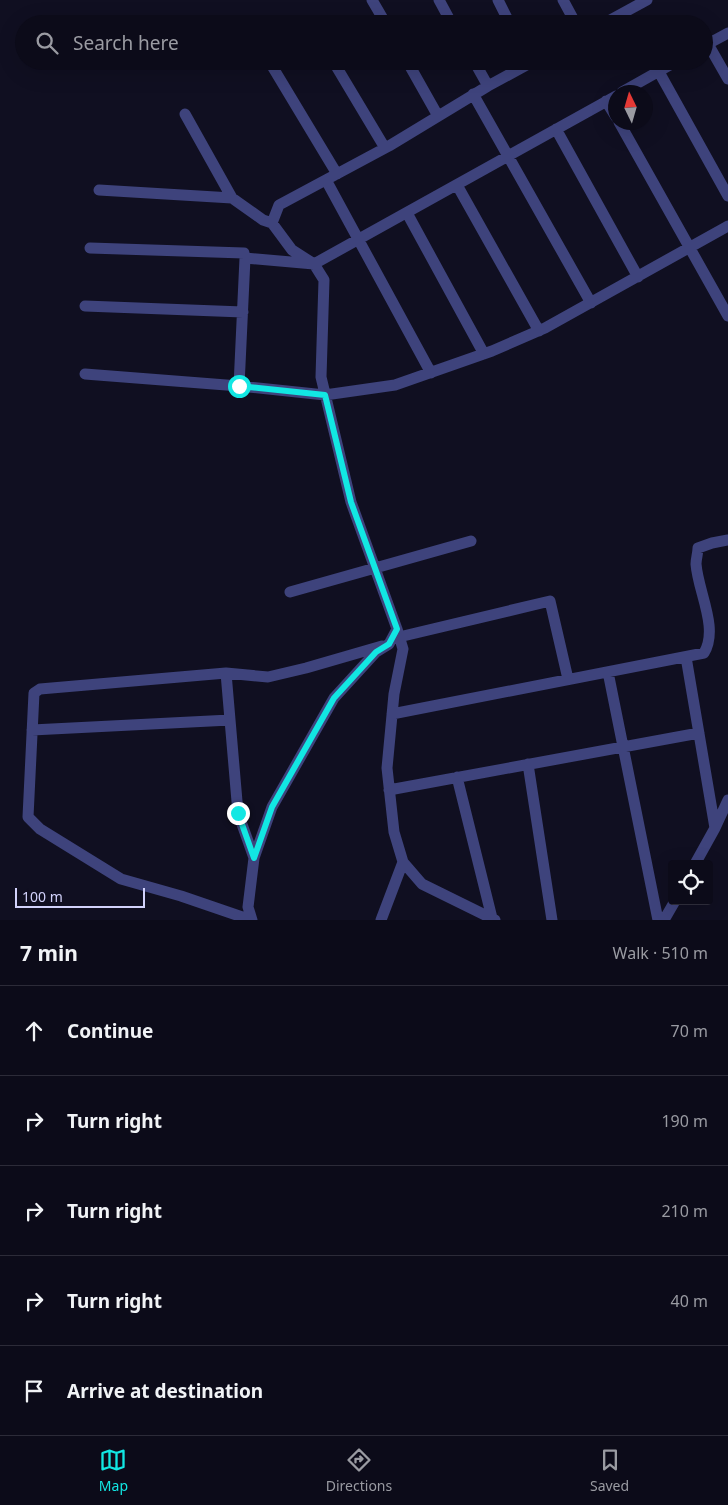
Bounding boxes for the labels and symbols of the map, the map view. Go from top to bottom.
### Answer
north arrow [608,85,653,130]
route start [228,375,251,398]
route end [227,802,250,825]
scale bar [15,885,145,908]

